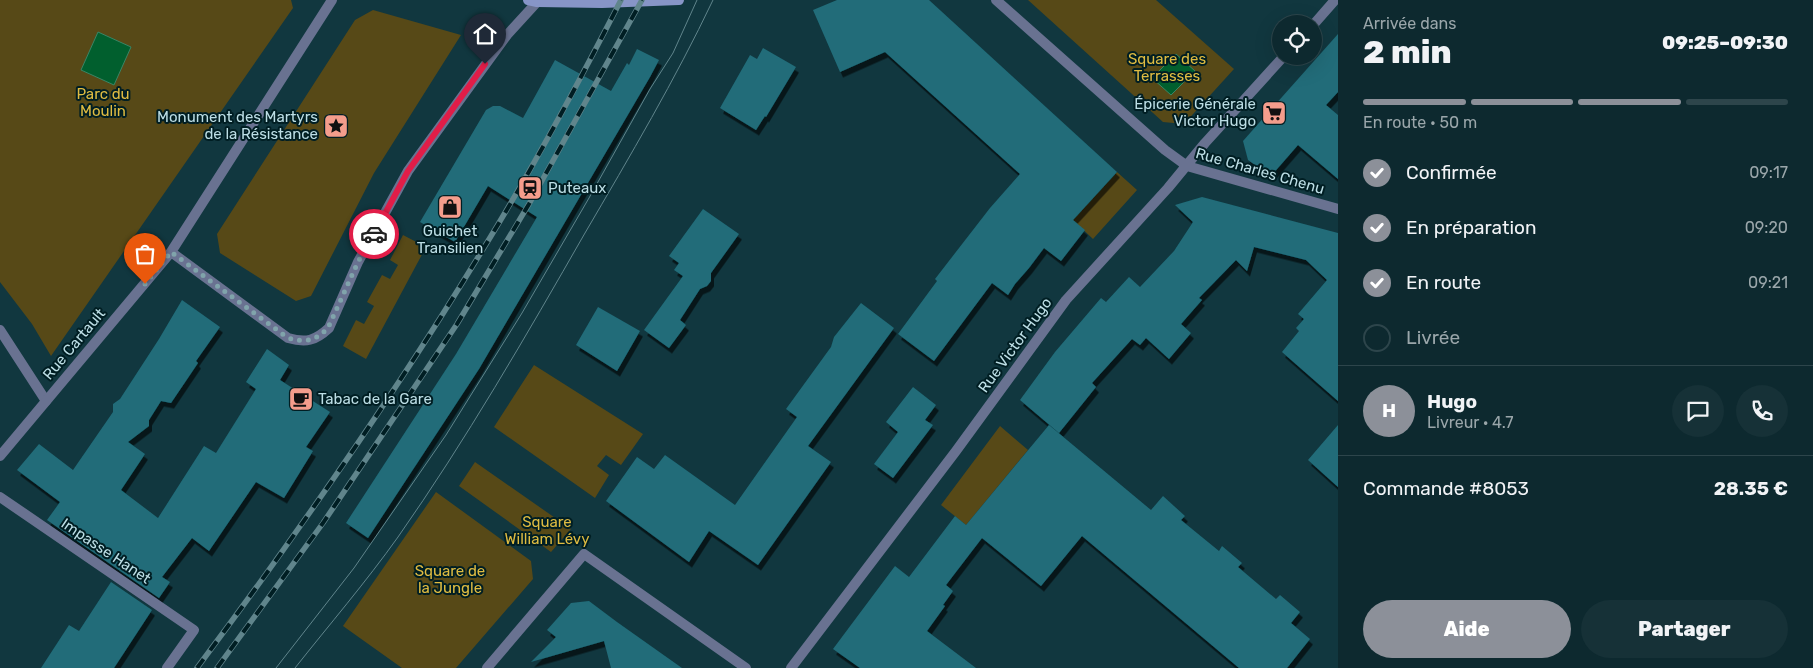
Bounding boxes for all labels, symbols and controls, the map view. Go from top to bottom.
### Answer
pin [464,13,506,64]
text: Arrivée dans [1363,14,1456,33]
map controls [1272,15,1322,65]
button: locate [1272,15,1322,65]
icon: home [471,20,499,48]
text: 09:25–09:30 [1662,31,1788,54]
text: 2 min [1363,33,1452,71]
park label: Square des Terrasses [1128,50,1206,85]
park label: Parc du Moulin [76,85,130,120]
place label: Épicerie Générale Victor Hugo [1134,95,1256,130]
supermarket icon: Épicerie Générale Victor Hugo [1261,100,1287,126]
place label: Monument des Martyrs de la Résistance [157,108,318,143]
place icon: Monument des Martyrs de la Résistance [323,113,349,139]
text: En route · 50 m [1363,113,1477,132]
street label: Rue Charles Chenu [1194,144,1326,198]
icon: check [1363,159,1391,187]
text: Confirmée [1406,161,1497,184]
text: 09:17 [1749,163,1788,182]
station icon: Puteaux [517,175,543,201]
place label: Puteaux [548,179,606,197]
shop icon: Guichet Transilien [437,194,463,220]
courier [349,209,399,259]
icon: check [1363,214,1391,242]
text: En préparation [1406,216,1536,239]
text: 09:20 [1745,218,1788,237]
icon: car [360,220,388,248]
place label: Guichet Transilien [417,222,483,257]
pin [124,233,166,284]
icon: bag [131,240,159,268]
icon: check [1363,269,1391,297]
text: En route [1406,271,1481,294]
text: 09:21 [1748,273,1788,292]
street label: Rue Victor Hugo [974,294,1056,396]
street label: Rue Cartault [39,305,109,383]
text: Livrée [1406,326,1460,349]
button: chat [1672,385,1724,437]
button: phone [1736,385,1788,437]
cafe icon: Tabac de la Gare [288,386,314,412]
place label: Tabac de la Gare [318,390,432,408]
text: Hugo [1427,390,1477,413]
text: H [1382,399,1396,422]
text: Livreur · 4.7 [1427,413,1514,432]
text: Commande #8053 [1363,477,1529,500]
text: 28.35 € [1714,477,1788,500]
park label: Square William Lévy [505,513,589,548]
street label: Impasse Hanet [58,514,154,588]
park label: Square de la Jungle [415,562,485,597]
button: Aide [1363,600,1571,658]
button: Partager [1581,600,1788,658]

